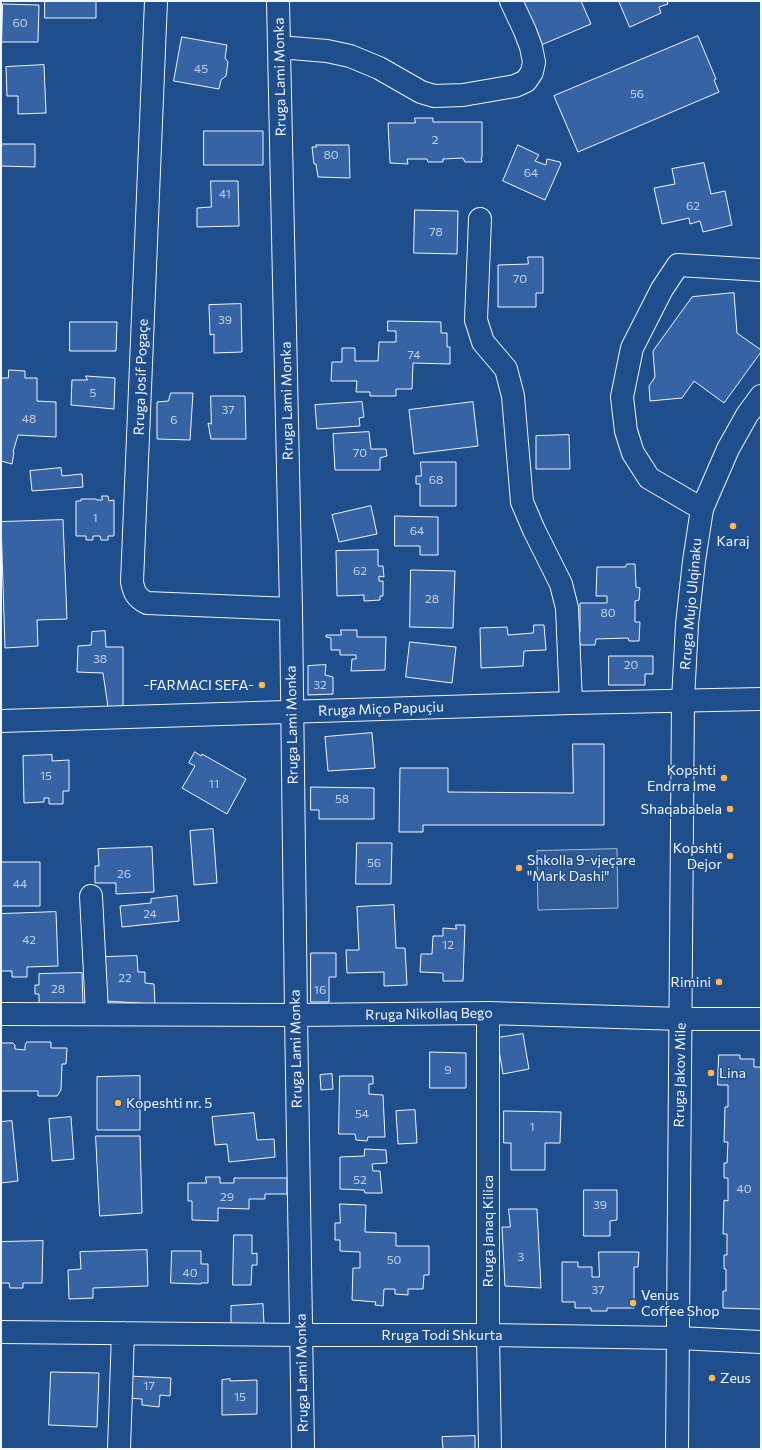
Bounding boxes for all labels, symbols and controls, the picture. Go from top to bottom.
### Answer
house number: 60 [12,16,28,30]
street label: Rruga Lami Monka [271,17,289,137]
house number: 45 [194,62,208,76]
house number: 56 [630,87,644,101]
house number: 2 [432,133,438,147]
house number: 80 [323,148,339,162]
house number: 64 [524,166,538,180]
house number: 41 [219,187,231,201]
house number: 62 [686,199,700,213]
house number: 78 [429,225,443,239]
house number: 70 [513,272,527,286]
house number: 39 [218,313,232,327]
street label: Rruga Josif Pogaçe [131,318,151,436]
street label: Rruga Lami Monka [278,341,296,461]
house number: 74 [408,348,420,362]
house number: 5 [90,386,96,400]
house number: 37 [221,403,235,417]
house number: 48 [22,412,36,426]
house number: 6 [170,413,178,427]
house number: 70 [353,446,367,460]
house number: 68 [429,473,443,487]
house number: 1 [92,511,98,525]
marker: Karaj [728,521,738,531]
house number: 64 [410,524,424,538]
place label: Karaj [716,533,750,549]
street label: Rruga Mujo Ulqinaku [677,537,705,671]
house number: 62 [353,564,367,578]
house number: 28 [425,592,439,606]
house number: 80 [600,606,616,620]
house number: 38 [93,652,107,666]
house number: 20 [624,658,638,672]
street label: Rruga Lami Monka [283,665,301,785]
place label: -FARMACI SEFA- [143,677,254,693]
house number: 32 [313,678,327,692]
marker: -FARMACI SEFA- [257,680,267,690]
street label: Rruga Miço Papuçiu [318,698,444,720]
place label: Kopshti Endrra Ime [647,762,716,794]
house number: 15 [40,769,52,783]
marker: Kopshti Endrra Ime [719,773,729,783]
house number: 11 [209,777,219,791]
house number: 58 [335,792,349,806]
place label: Shaqababela [641,801,722,817]
marker: Shaqababela [725,804,735,814]
place label: Kopshti Dejor [673,840,722,872]
marker: Kopshti Dejor [725,851,735,861]
place label: Shkolla 9-vjeçare "Mark Dashi" [527,852,636,884]
house number: 56 [367,856,381,870]
marker: Shkolla 9-vjeçare "Mark Dashi" [514,863,524,873]
house number: 26 [117,867,131,881]
house number: 44 [13,877,27,891]
house number: 24 [143,907,157,921]
house number: 42 [22,933,36,947]
house number: 12 [442,938,454,952]
house number: 22 [118,971,132,985]
place label: Rimini [671,974,711,990]
marker: Rimini [714,977,724,987]
house number: 28 [51,982,65,996]
house number: 16 [314,983,326,997]
street label: Rruga Lami Monka [287,989,305,1109]
street label: Rruga Nikollaq Bego [365,1004,493,1024]
street label: Rruga Jakov Mile [671,1022,689,1128]
house number: 9 [444,1063,452,1077]
place label: Lina [719,1065,746,1081]
marker: Lina [706,1068,716,1078]
place label: Kopeshti nr. 5 [126,1095,212,1111]
marker: Kopeshti nr. 5 [113,1098,123,1108]
house number: 54 [355,1107,369,1121]
house number: 1 [529,1120,535,1134]
house number: 52 [353,1173,367,1187]
street label: Rruga Janaq Kilica [480,1175,496,1287]
house number: 40 [736,1182,752,1196]
house number: 29 [220,1190,234,1204]
house number: 39 [593,1198,607,1212]
house number: 3 [518,1250,524,1264]
house number: 50 [387,1253,401,1267]
house number: 40 [182,1266,198,1280]
house number: 37 [591,1283,605,1297]
place label: Venus Coffee Shop [641,1287,720,1320]
marker: Venus Coffee Shop [628,1298,638,1308]
street label: Rruga Lami Monka [293,1313,311,1433]
street label: Rruga Todi Shkurta [381,1327,503,1343]
place label: Zeus [720,1370,751,1386]
marker: Zeus [707,1373,717,1383]
house number: 17 [143,1379,155,1393]
house number: 15 [234,1390,246,1404]

